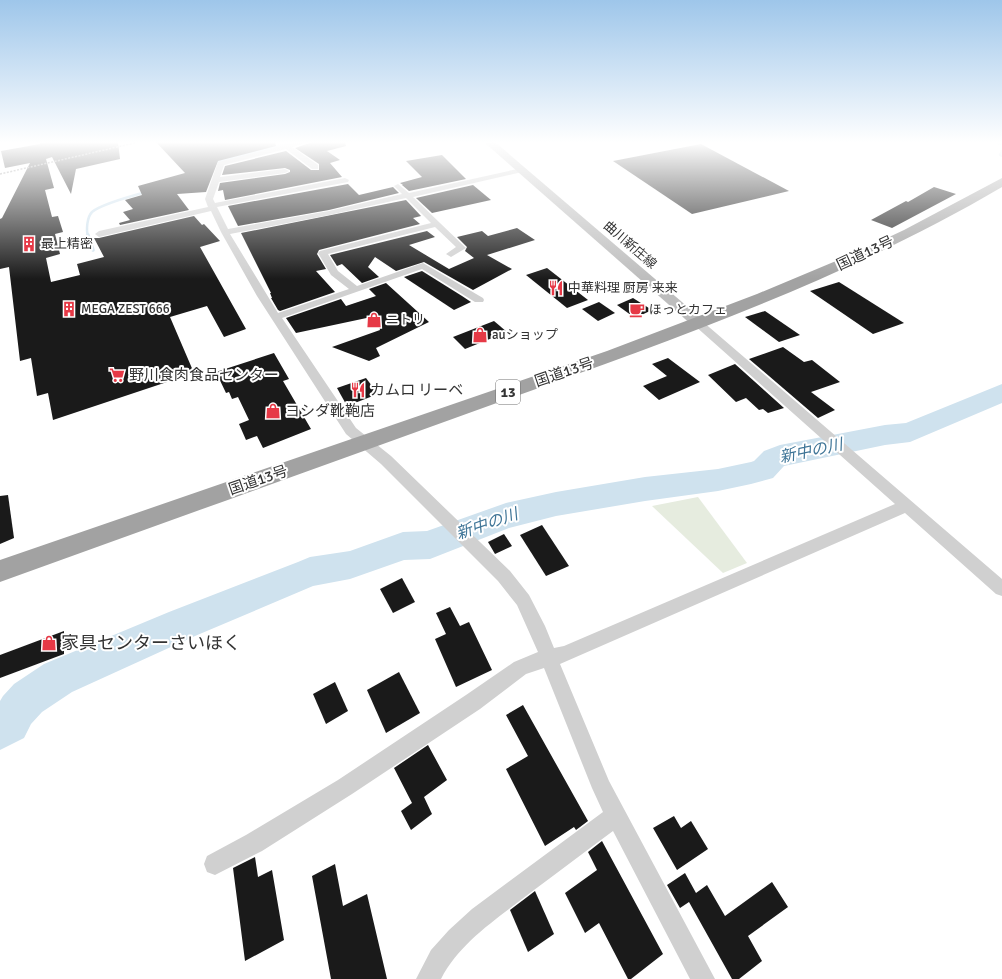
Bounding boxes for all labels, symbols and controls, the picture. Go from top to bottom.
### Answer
street label: 曲川新庄線 [600,218,660,272]
street label: 国道13号 [833,232,897,274]
building icon: 最上精密 [20,235,38,253]
place label: 最上精密 [41,236,93,252]
restaurant icon: 中華料理 厨房 来来 [547,279,565,297]
place label: 中華料理 厨房 来来 [568,280,678,296]
building icon: MEGA ZEST 666 [60,300,78,318]
place label: MEGA ZEST 666 [81,301,170,317]
cafe icon: ほっとカフェ [628,301,646,319]
place label: ほっとカフェ [649,302,727,318]
shop icon: ニトリ [365,311,383,329]
place label: ニトリ [386,312,425,328]
shop icon: auショップ [471,326,489,344]
place label: auショップ [492,327,558,343]
street label: 国道13号 [532,354,596,390]
supermarket icon: 野川食肉食品センター [108,366,126,384]
place label: 野川食肉食品センター [129,366,279,384]
road number: 13 [496,380,520,404]
restaurant icon: カムロ リーベ [349,381,367,399]
place label: カムロ リーベ [370,381,463,399]
shop icon: ヨシダ靴鞄店 [264,402,282,420]
place label: ヨシダ靴鞄店 [285,402,375,420]
water label: 新中の川 [778,434,846,467]
street label: 国道13号 [226,462,290,498]
water label: 新中の川 [453,503,522,544]
place label: 家具センターさいほく [61,632,241,654]
shop icon: 家具センターさいほく [40,634,58,652]

